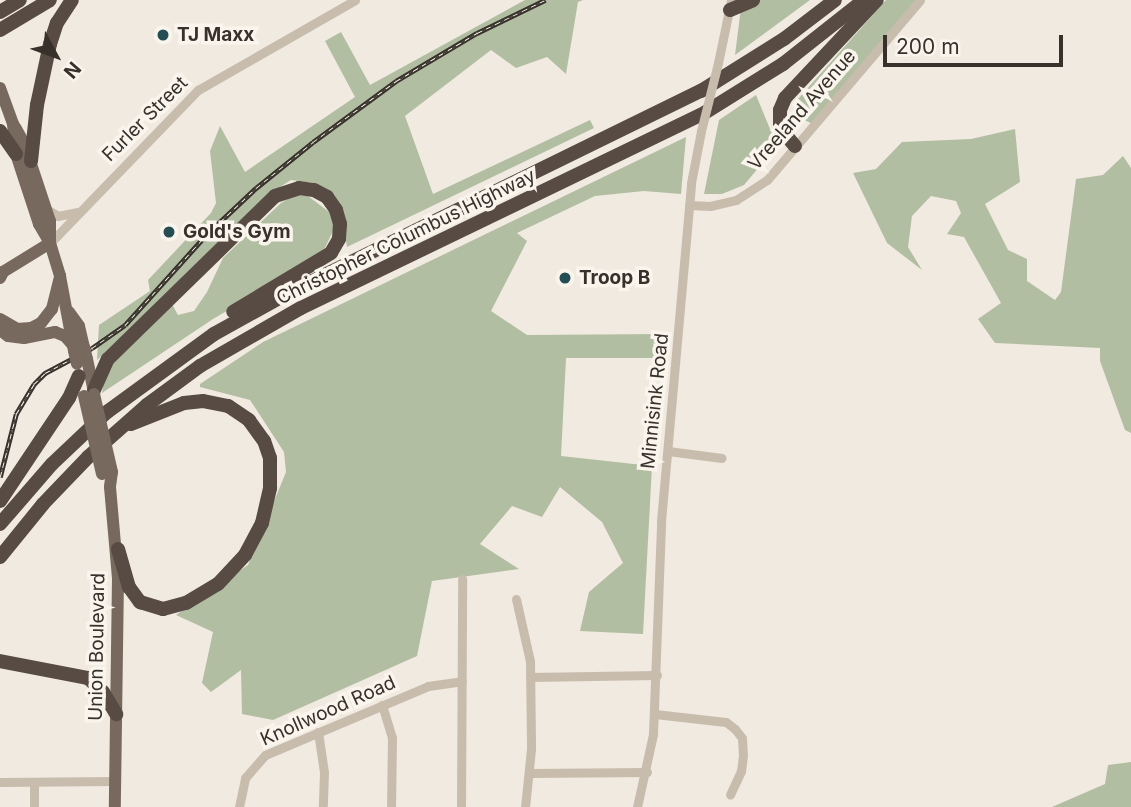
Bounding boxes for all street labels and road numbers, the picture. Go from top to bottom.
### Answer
street label: Vreeland Avenue [743,45,861,175]
street label: Furler Street [98,72,192,166]
street label: Christopher Columbus Highway [273,164,539,310]
street label: Minnisink Road [637,332,673,470]
street label: Union Boulevard [84,573,110,721]
street label: Knollwood Road [257,671,399,751]

